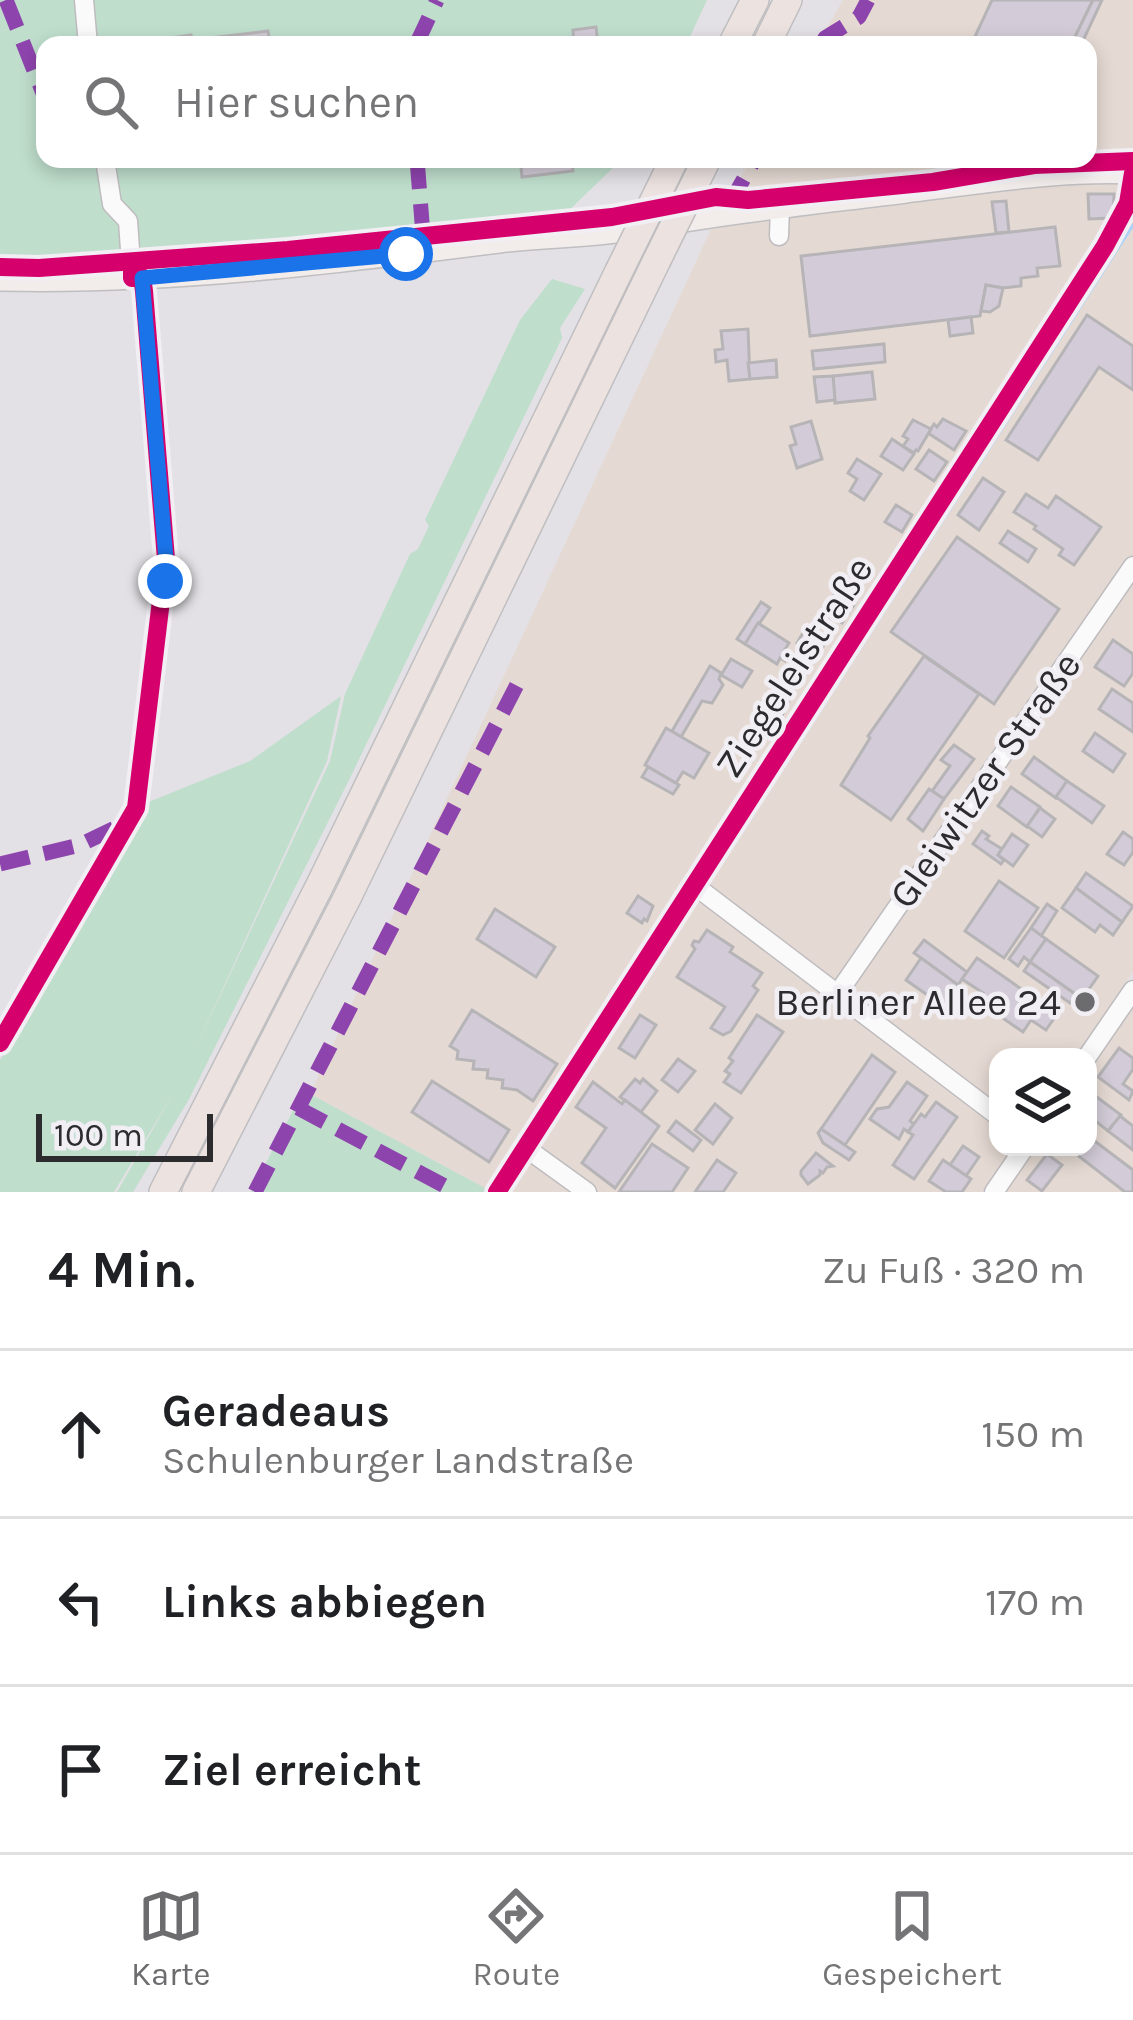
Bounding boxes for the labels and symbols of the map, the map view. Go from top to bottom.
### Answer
route start [379,227,433,281]
street label: Ziegeleistraße [706,548,882,786]
route end [138,554,192,608]
street label: Gleiwitzer Straße [880,643,1090,917]
place label: Berliner Allee 24 [775,979,1061,1025]
marker: Berliner Allee 24 [1072,989,1098,1015]
scale bar [36,1108,213,1161]

